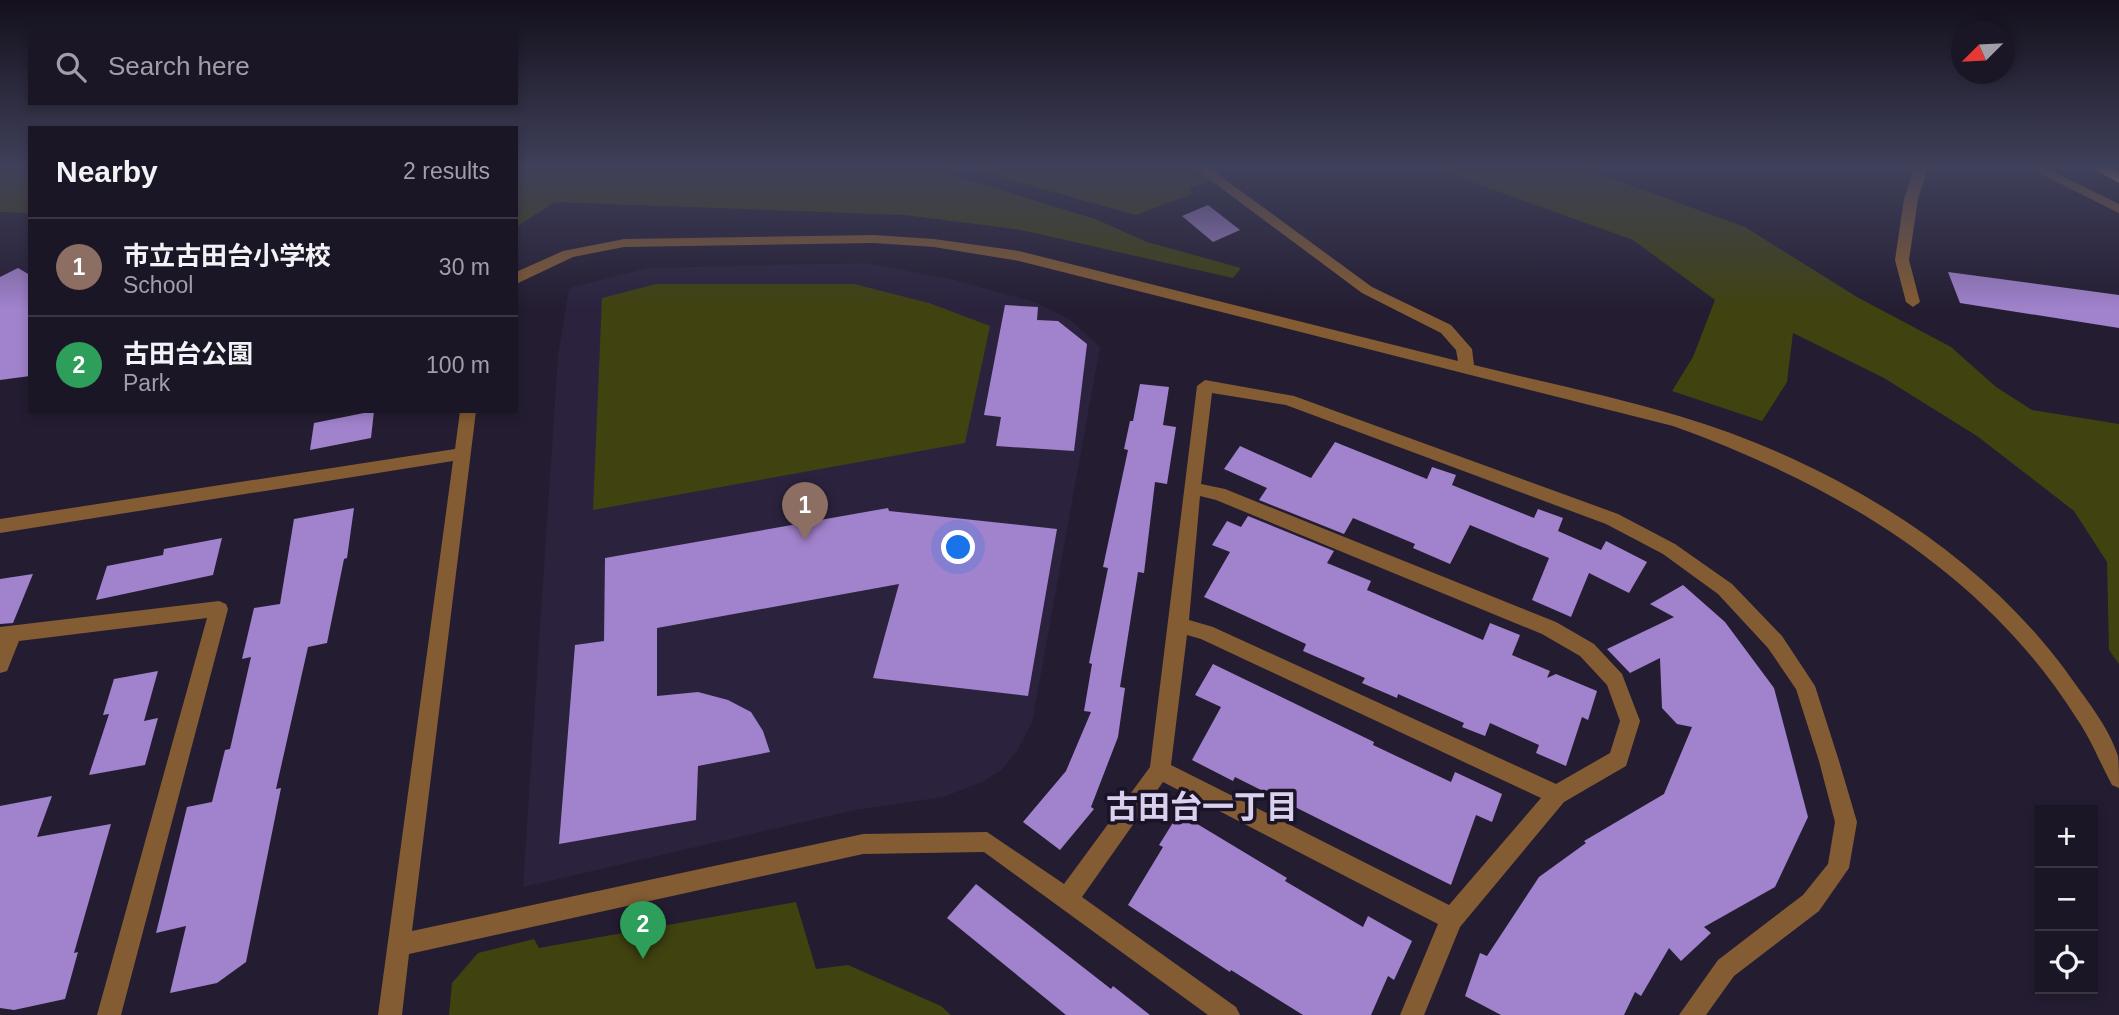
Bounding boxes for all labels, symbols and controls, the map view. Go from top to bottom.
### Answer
north arrow [1951,21,2014,84]
search box [28,28,518,105]
icon: search [52,48,90,86]
text: Search here [108,51,250,81]
text: Nearby [56,155,158,188]
text: 2 results [403,158,490,184]
text: 市立古田台小学校 [123,241,331,271]
text: 1 [73,254,85,280]
text: 30 m [439,254,490,280]
text: School [123,272,193,298]
text: 古田台公園 [123,339,253,369]
text: 2 [73,352,85,378]
text: 100 m [426,352,490,378]
text: Park [123,370,170,396]
pin: 1 [782,482,828,540]
your location [941,530,975,564]
district label: 古田台一丁目 [1106,789,1298,825]
map controls [2035,805,2098,994]
button: + [2035,805,2098,868]
button: − [2035,868,2098,931]
pin: 2 [620,901,666,959]
button: locate [2035,931,2098,994]

